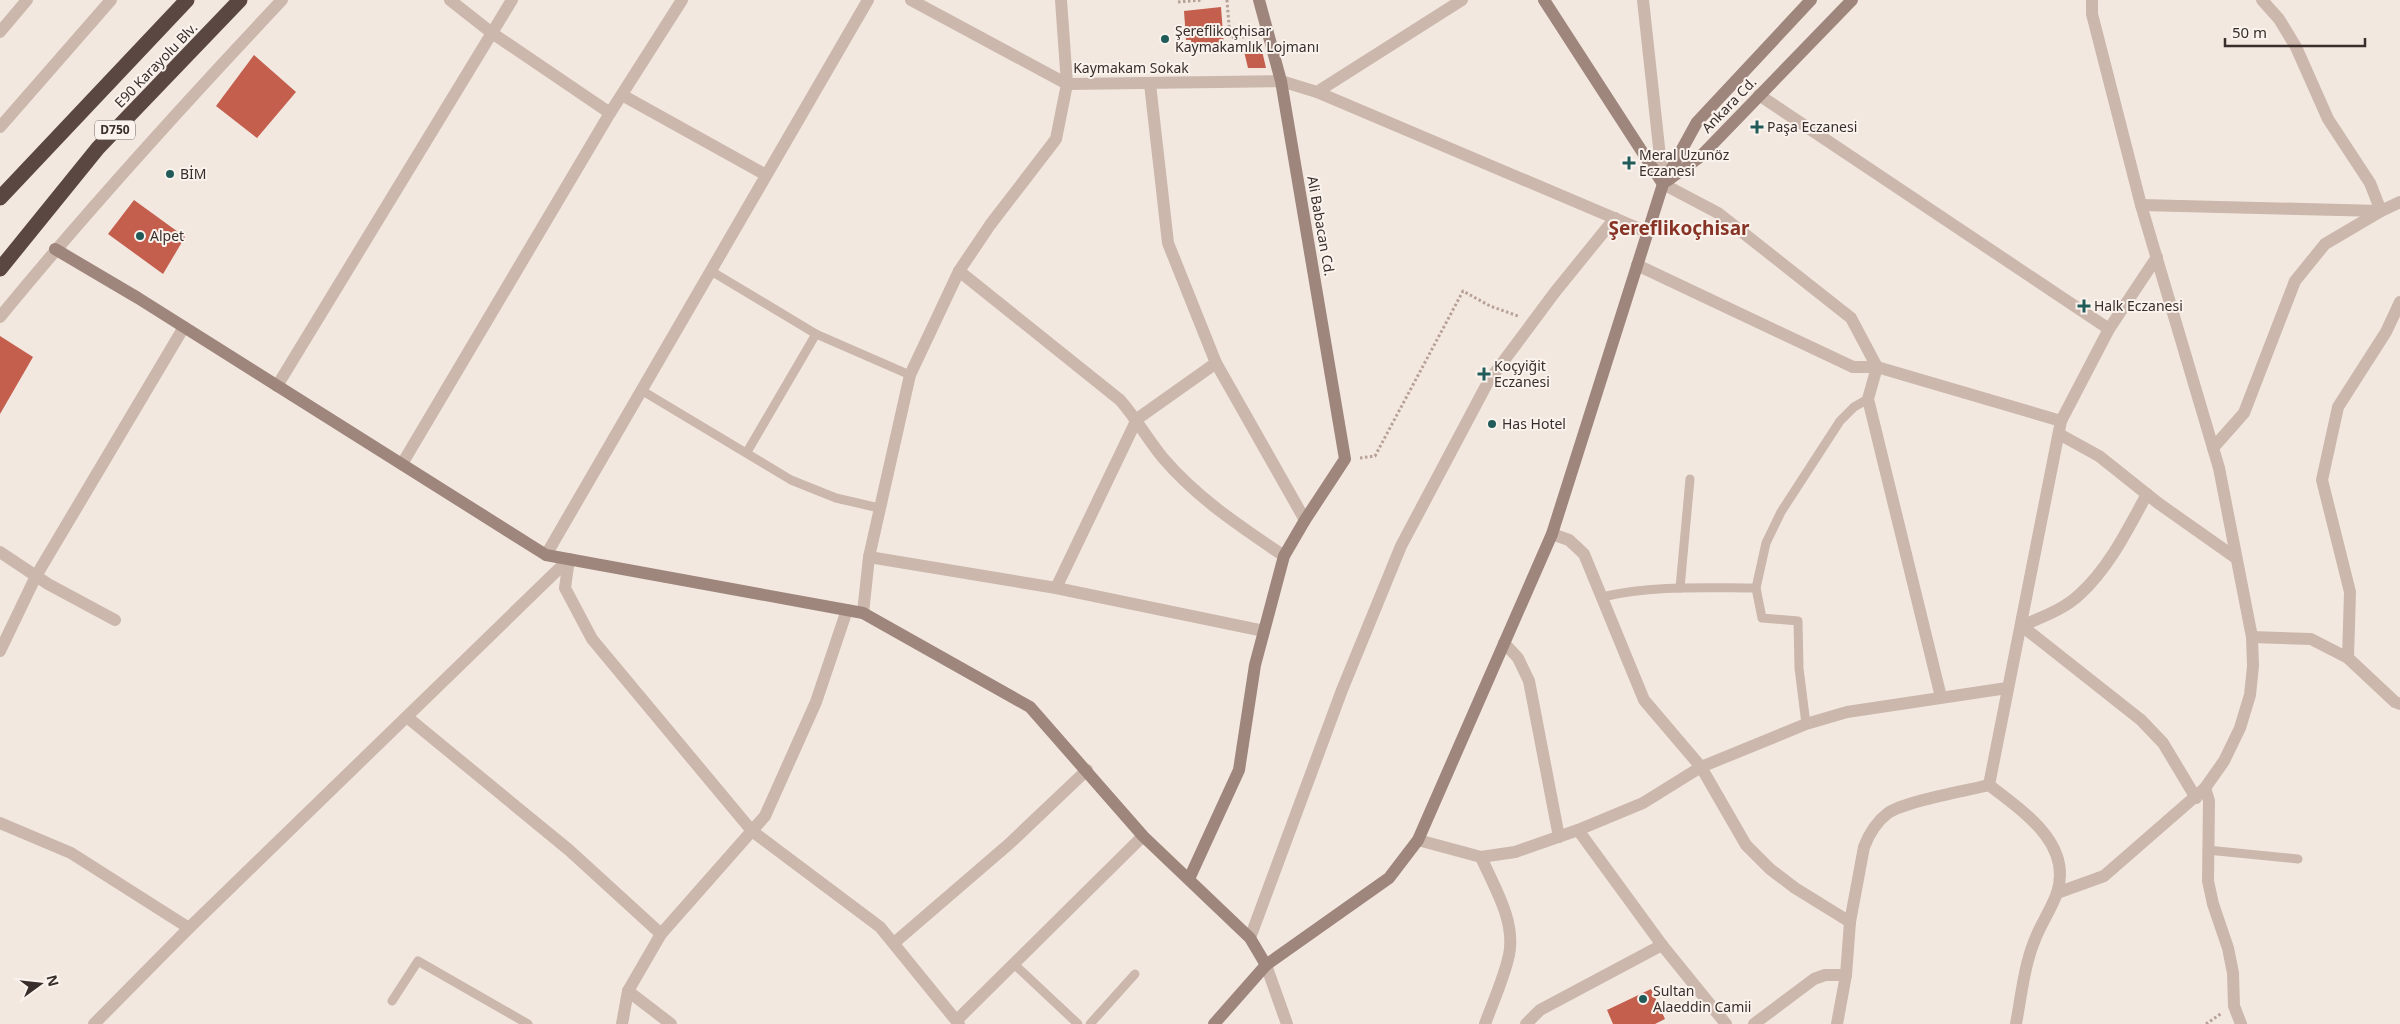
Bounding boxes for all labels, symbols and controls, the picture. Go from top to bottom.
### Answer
scale bar [2225,15,2365,47]
street label: E90 Karayolu Blv. [110,18,201,111]
place label: Şereflikoçhisar Kaymakamlık Lojmanı [1175,21,1319,56]
text: 50 m [2232,22,2267,42]
marker: Şereflikoçhisar Kaymakamlık Lojmanı [1159,33,1171,45]
street label: Kaymakam Sokak [1073,58,1189,77]
street label: Ankara Cd. [1697,72,1760,137]
place label: Paşa Eczanesi [1767,117,1857,136]
road number: D750 [95,120,135,140]
marker: Paşa Eczanesi [1751,121,1763,133]
place label: Meral Uzunöz Eczanesi [1639,145,1730,180]
marker: Meral Uzunöz Eczanesi [1623,157,1635,169]
place label: BİM [180,164,207,183]
marker: BİM [164,168,176,180]
street label: Ali Babacan Cd. [1303,174,1340,277]
district label: Şereflikoçhisar [1609,215,1750,241]
place label: Alpet [150,226,184,245]
marker: Alpet [134,230,146,242]
place label: Halk Eczanesi [2094,296,2183,315]
marker: Halk Eczanesi [2078,300,2090,312]
place label: Koçyiğit Eczanesi [1494,356,1550,391]
marker: Koçyiğit Eczanesi [1478,368,1490,380]
place label: Has Hotel [1502,414,1566,433]
marker: Has Hotel [1486,418,1498,430]
north arrow [15,959,65,1009]
text: N [42,973,64,988]
place label: Sultan Alaeddin Camii [1653,981,1751,1016]
marker: Sultan Alaeddin Camii [1637,993,1649,1005]

